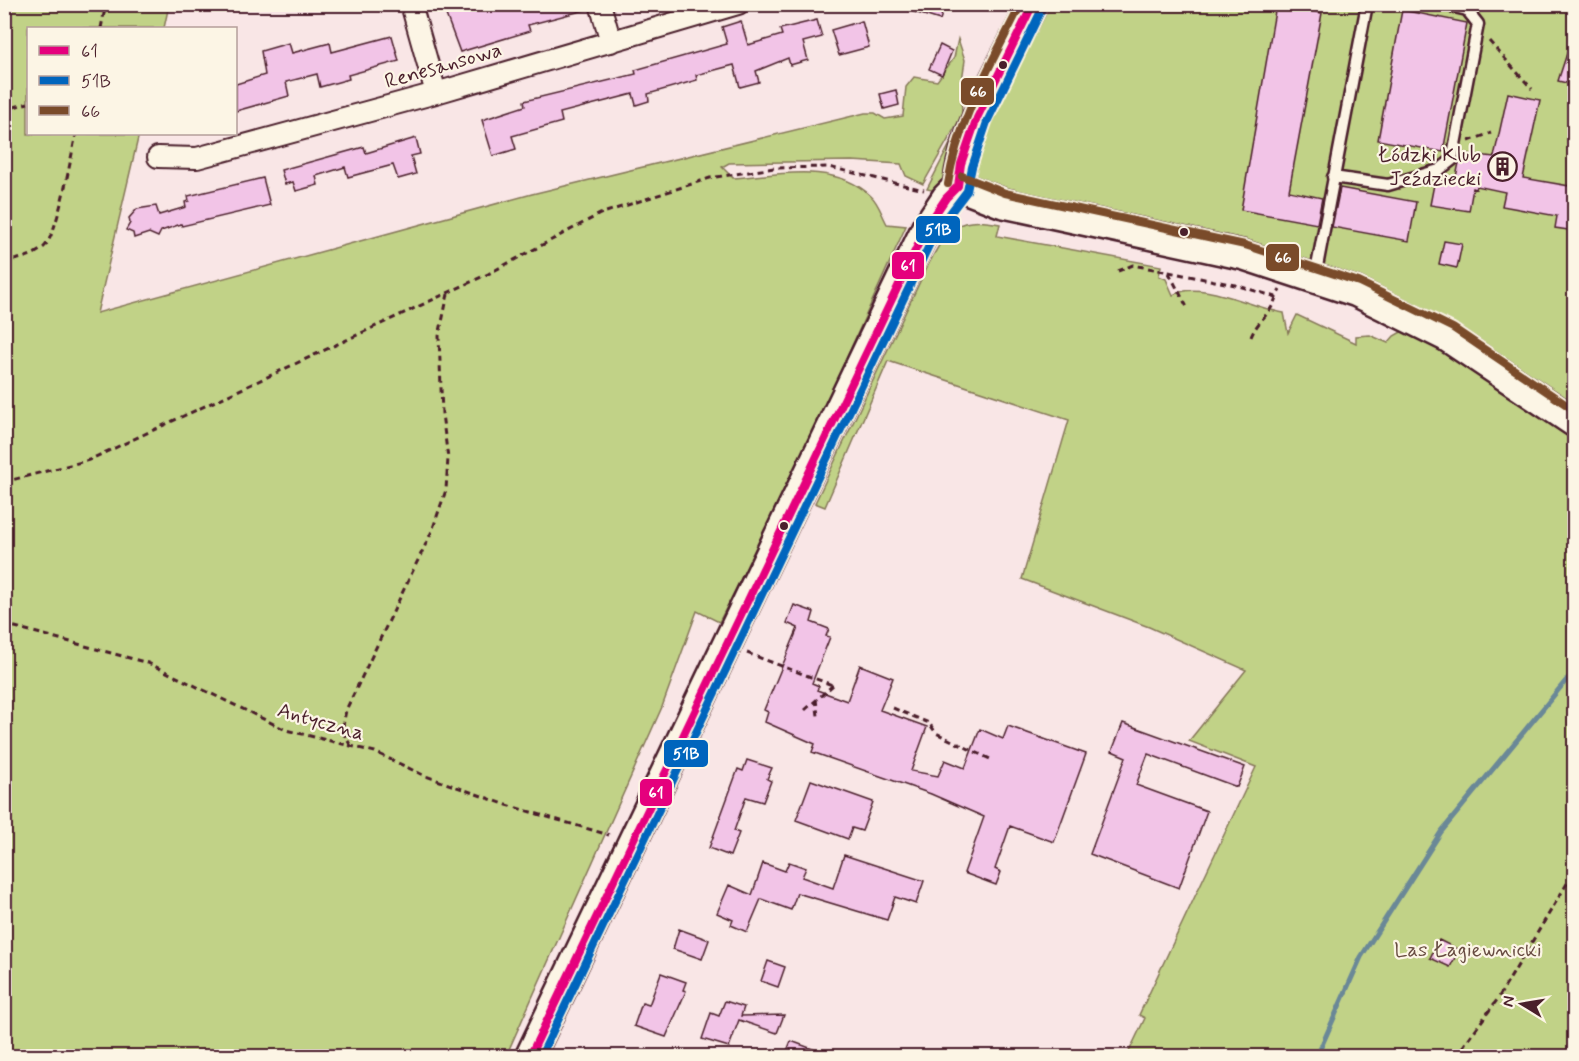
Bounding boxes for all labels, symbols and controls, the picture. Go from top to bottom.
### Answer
legend [27,27,237,135]
street label: Renesansowa [382,36,505,96]
text: 61 [81,40,98,64]
unlabelled marker [997,59,1009,71]
text: 51B [81,70,111,94]
line badge: 66 [960,77,995,106]
text: 66 [969,82,987,103]
text: 66 [81,100,100,124]
place label: Łódzki Klub Jeździecki [1377,141,1481,193]
building icon: Łódzki Klub Jeździecki [1486,150,1518,182]
line badge: 51B [915,215,961,244]
text: 51B [925,220,951,241]
unlabelled marker [1178,226,1190,238]
line badge: 66 [1265,243,1300,272]
text: 66 [1274,248,1292,269]
line badge: 61 [891,251,925,280]
text: 61 [900,256,916,277]
unlabelled marker [778,520,790,532]
street label: Antyczna [274,696,367,748]
line badge: 51B [663,739,709,768]
text: 51B [673,744,699,765]
line badge: 61 [639,778,673,807]
text: 61 [648,783,664,804]
park label: Las Łagiewnicki [1394,936,1542,964]
north arrow [1492,974,1552,1034]
text: N [1497,994,1520,1009]

